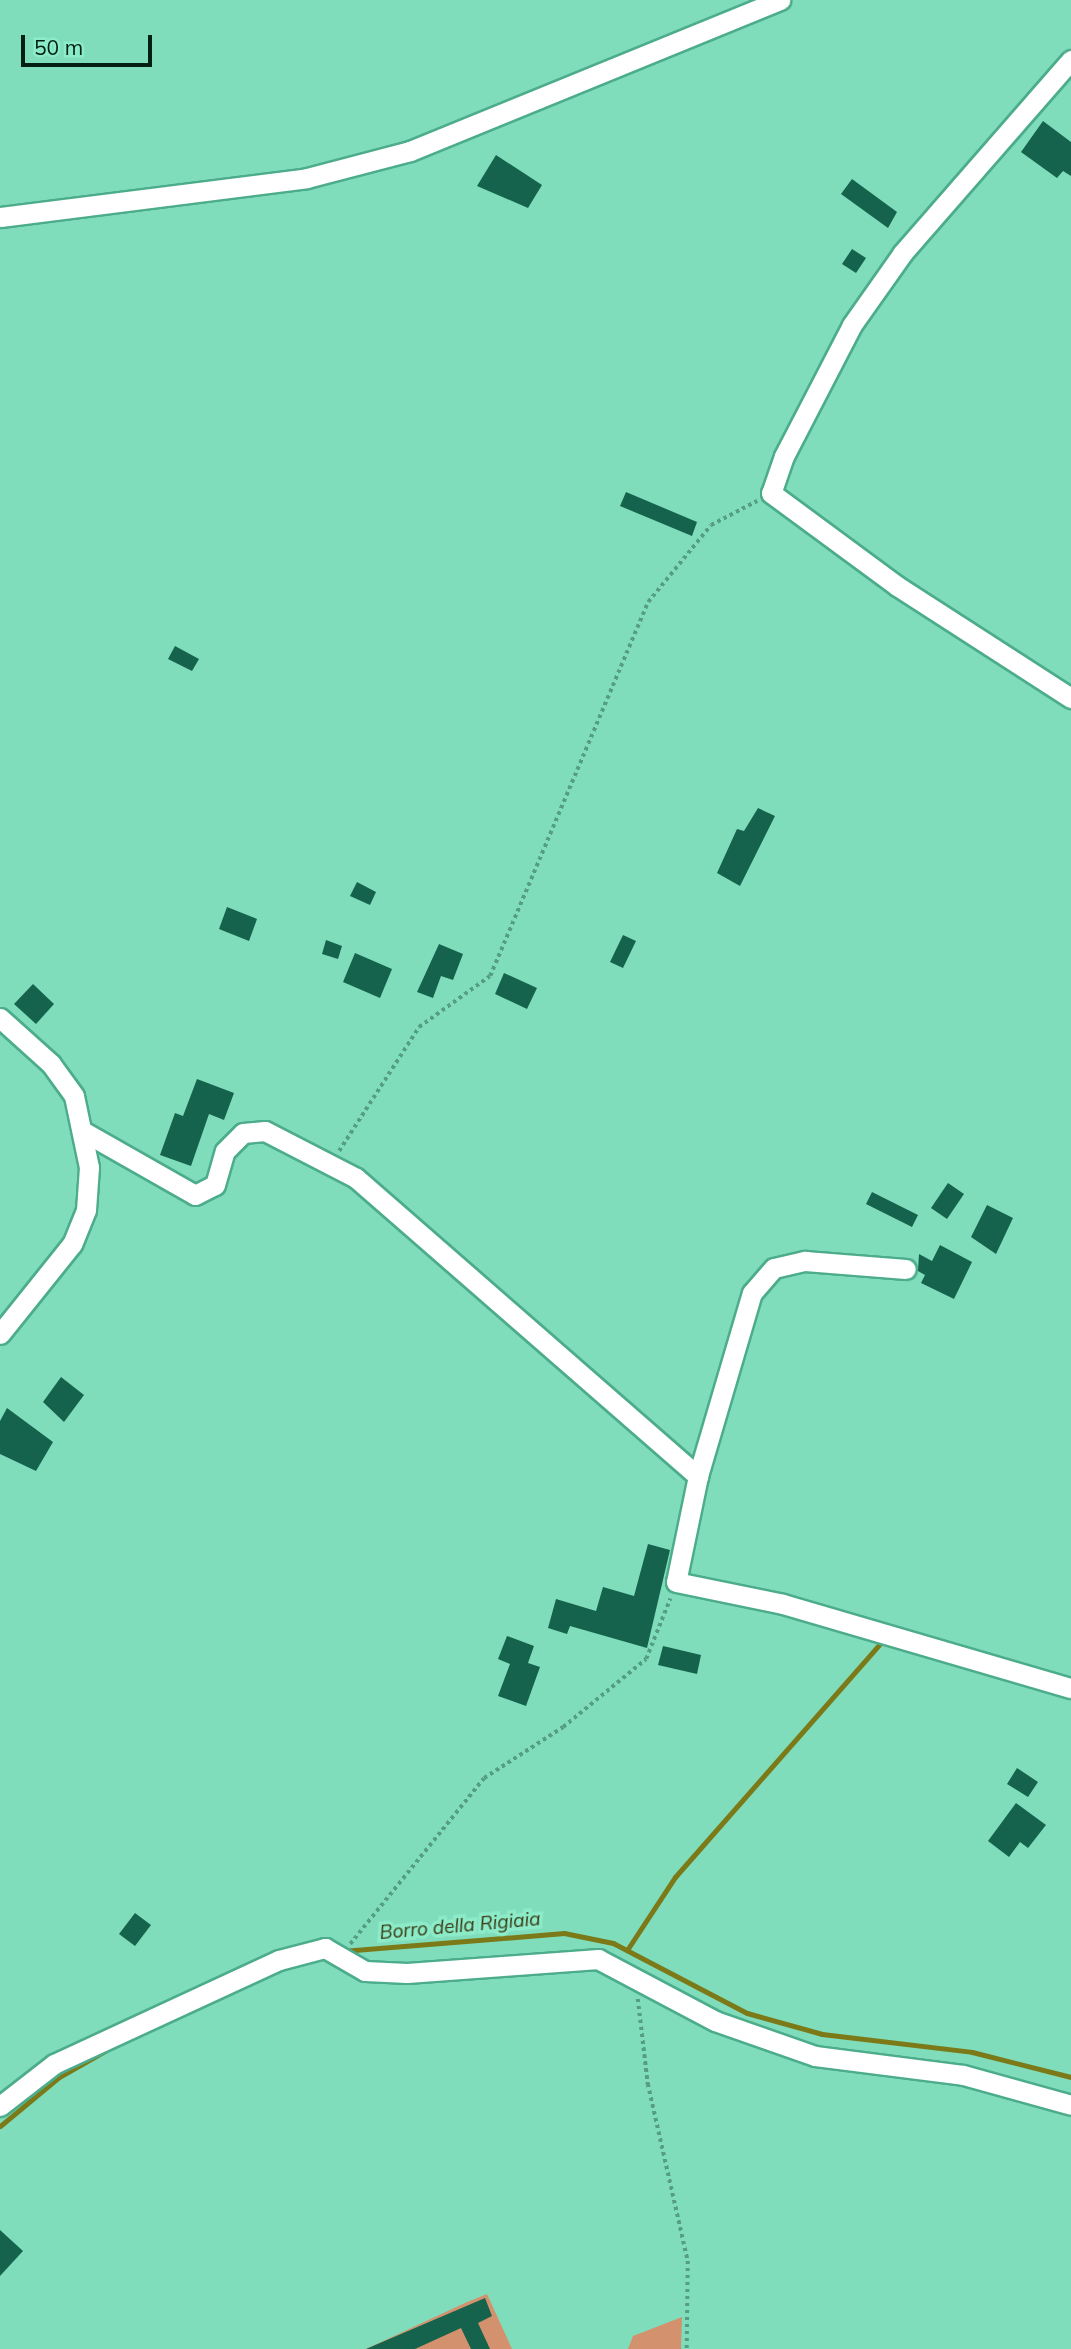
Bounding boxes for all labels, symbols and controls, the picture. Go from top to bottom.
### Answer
scale bar [24,21,156,65]
text: 50 m [34,34,83,60]
water label: Borro della Rigiaia [379,1908,541,1944]

